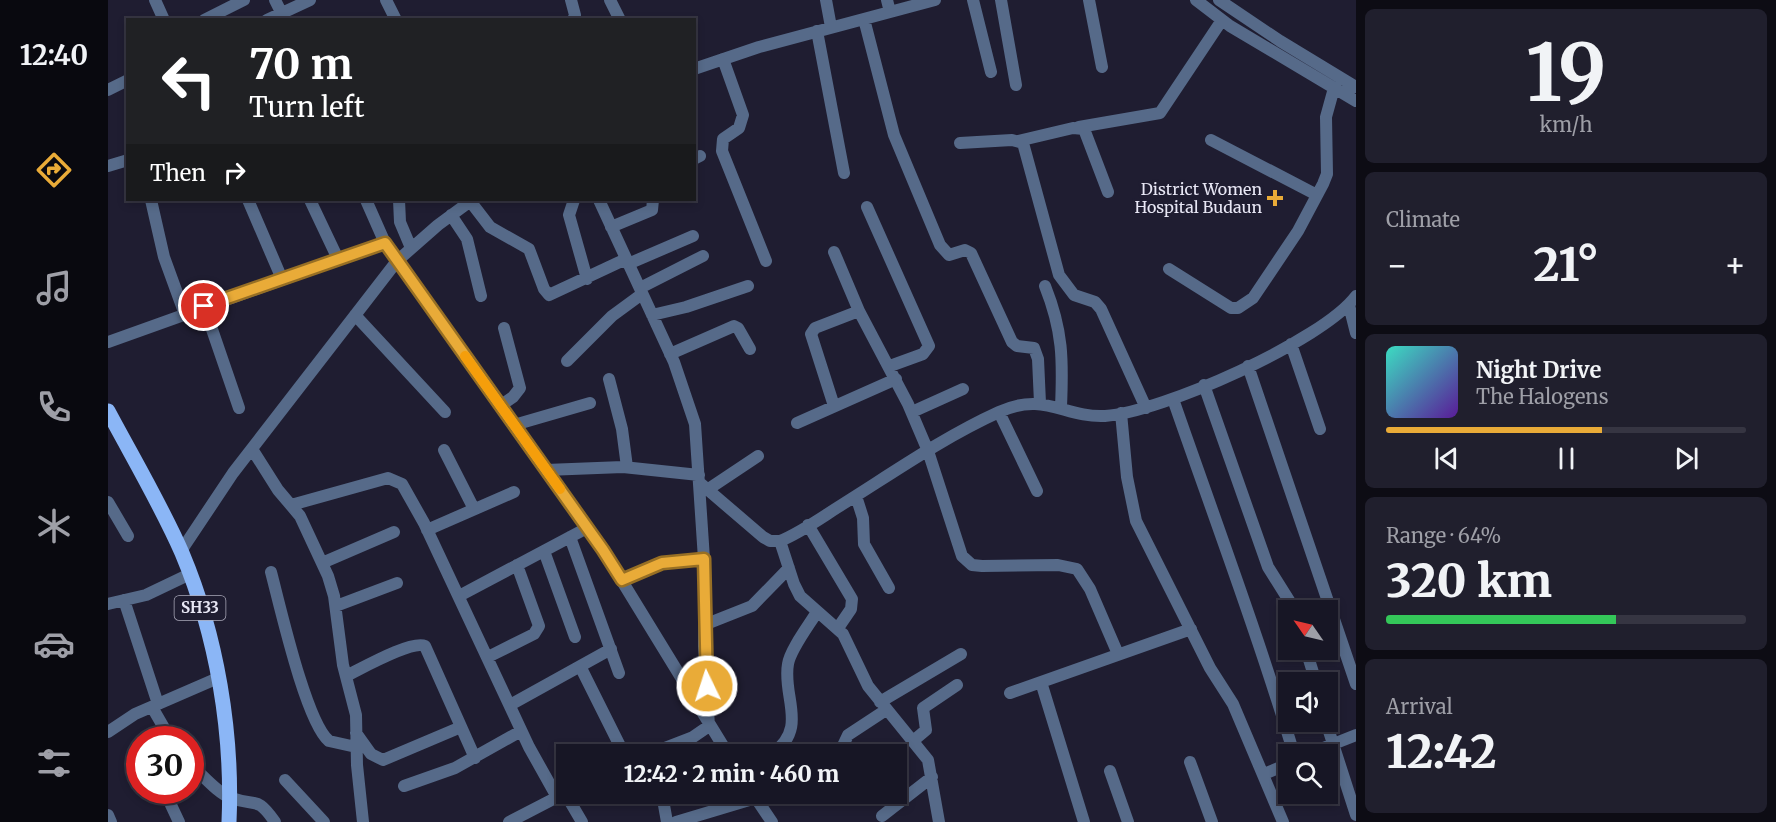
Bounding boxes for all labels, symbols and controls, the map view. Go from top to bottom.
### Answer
text: 19 [1526,24,1606,122]
text: 12:40 [20,38,88,72]
text: 70 m [249,38,353,90]
icon: left [150,42,228,120]
text: Turn left [249,90,364,124]
text: km/h [1540,112,1592,137]
icon: directions [33,149,75,191]
icon: right [218,156,251,189]
text: Then [150,159,206,187]
place label: District Women Hospital Budaun [1134,179,1262,217]
marker: District Women Hospital Budaun [1266,189,1284,207]
text: Climate [1386,207,1460,232]
text: 21° [1533,237,1599,293]
text: − [1386,245,1408,286]
text: + [1724,245,1746,286]
icon: music [33,267,75,309]
pin [178,280,229,331]
icon: arrive [187,289,220,322]
text: Night Drive [1476,356,1601,384]
text: The Halogens [1476,384,1608,409]
icon: phone [33,386,75,428]
icon: previous [1430,442,1463,475]
icon: pause [1550,442,1583,475]
icon: next [1670,442,1703,475]
icon: climate [33,505,75,547]
text: Range · 64% [1386,523,1501,548]
text: 320 km [1386,553,1552,609]
road number: SH33 [174,596,226,620]
north arrow [1278,600,1338,660]
map controls [1278,600,1338,804]
icon: car [33,623,75,665]
position arrow [675,654,739,718]
button: sound [1278,672,1338,732]
text: Arrival [1386,694,1453,719]
text: 12:42 [1386,724,1497,780]
speed limit sign: 30 [126,726,204,804]
icon: filters [33,742,75,784]
button: search [1278,744,1338,804]
text: 12:42 · 2 min · 460 m [624,760,839,788]

